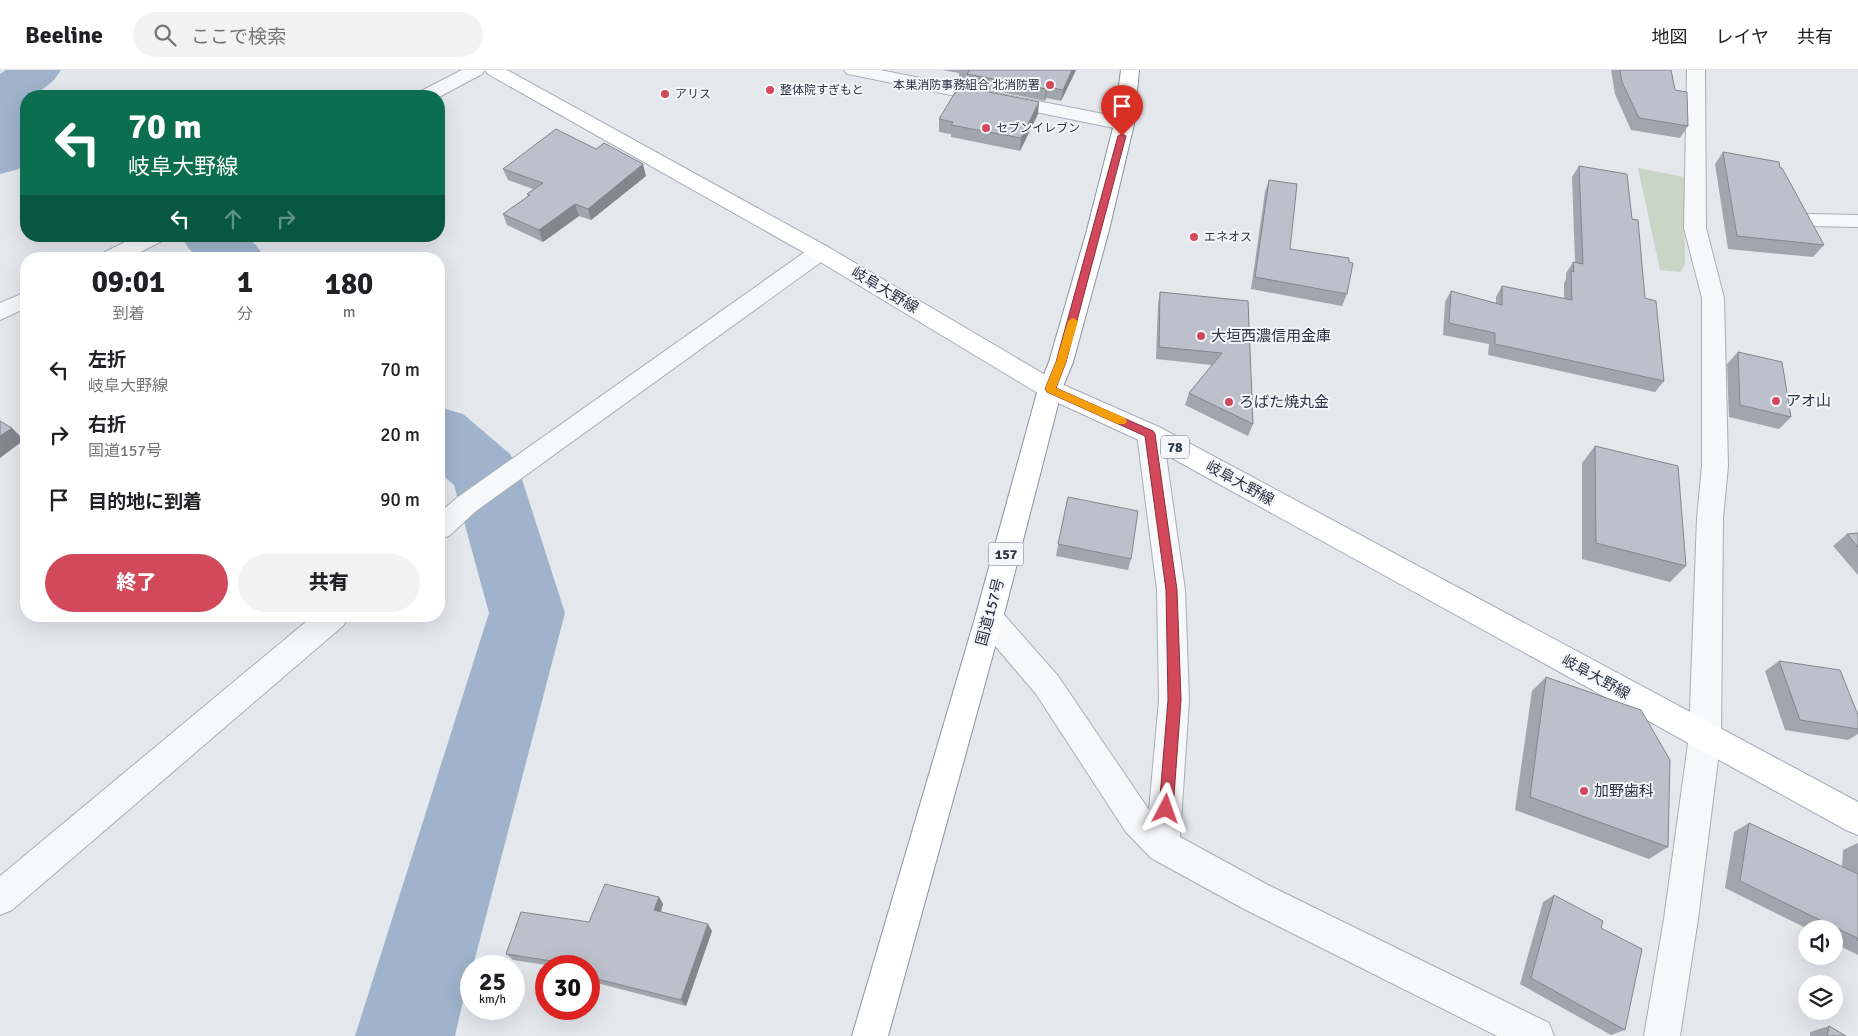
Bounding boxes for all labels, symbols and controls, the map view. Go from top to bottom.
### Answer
search box [133,12,483,57]
text: Beeline [25,20,103,50]
icon: search [151,21,179,49]
text: ここで検索 [191,25,286,49]
text: 地図 [1652,26,1688,48]
text: レイヤ [1716,26,1769,48]
text: 共有 [1797,26,1833,48]
place label: 本巣消防事務組合 北消防署 [893,78,1040,93]
marker: 本巣消防事務組合 北消防署 [1044,79,1056,91]
place label: 整体院すぎもと [780,83,864,98]
marker: 整体院すぎもと [764,84,776,96]
pin [1101,85,1143,136]
place label: アリス [675,87,711,102]
marker: アリス [659,88,671,100]
icon: arrive [1108,92,1136,120]
text: 70 m [128,105,202,148]
icon: left [45,110,110,175]
place label: セブンイレブン [996,121,1080,136]
marker: セブンイレブン [980,122,992,134]
text: 岐阜大野線 [128,153,238,180]
icon: left [166,205,194,233]
icon: ahead [219,205,247,233]
icon: right [272,205,300,233]
place label: エネオス [1204,230,1252,245]
marker: エネオス [1188,231,1200,243]
street label: 岐阜大野線 [848,263,922,317]
text: 09:01 [92,264,165,301]
text: 1 [237,264,253,301]
text: 180 [325,266,373,303]
text: m [343,302,355,322]
text: 到着 [112,304,144,324]
text: 分 [237,304,253,324]
place label: 大垣西濃信用金庫 [1211,327,1331,345]
marker: 大垣西濃信用金庫 [1195,330,1207,342]
text: 左折 [88,348,126,372]
icon: left [45,356,73,384]
text: 70 m [380,358,420,382]
text: 岐阜大野線 [88,376,168,396]
place label: アオ山 [1786,392,1831,410]
place label: ろばた焼丸金 [1239,393,1329,411]
marker: アオ山 [1770,395,1782,407]
marker: ろばた焼丸金 [1223,396,1235,408]
text: 右折 [88,413,126,437]
icon: right [45,421,73,449]
text: 20 m [380,423,420,447]
road number: 78 [1161,436,1189,458]
text: 国道157号 [88,441,162,461]
street label: 岐阜大野線 [1203,457,1277,509]
icon: arrive [45,486,73,514]
text: 90 m [380,488,420,512]
text: 目的地に到着 [88,490,202,514]
road number: 157 [988,542,1024,566]
button: 終了 [45,554,228,612]
button: 共有 [238,554,420,612]
street label: 国道157号 [972,576,1008,648]
street label: 岐阜大野線 [1559,651,1633,703]
position arrow [1139,782,1191,834]
place label: 加野歯科 [1594,782,1654,800]
marker: 加野歯科 [1578,785,1590,797]
map controls [1798,920,1843,1020]
button: sound [1798,920,1843,965]
speed limit sign: 30 [535,955,600,1020]
text: 25 [479,966,506,997]
button: layers [1798,975,1843,1020]
text: km/h [479,992,506,1007]

